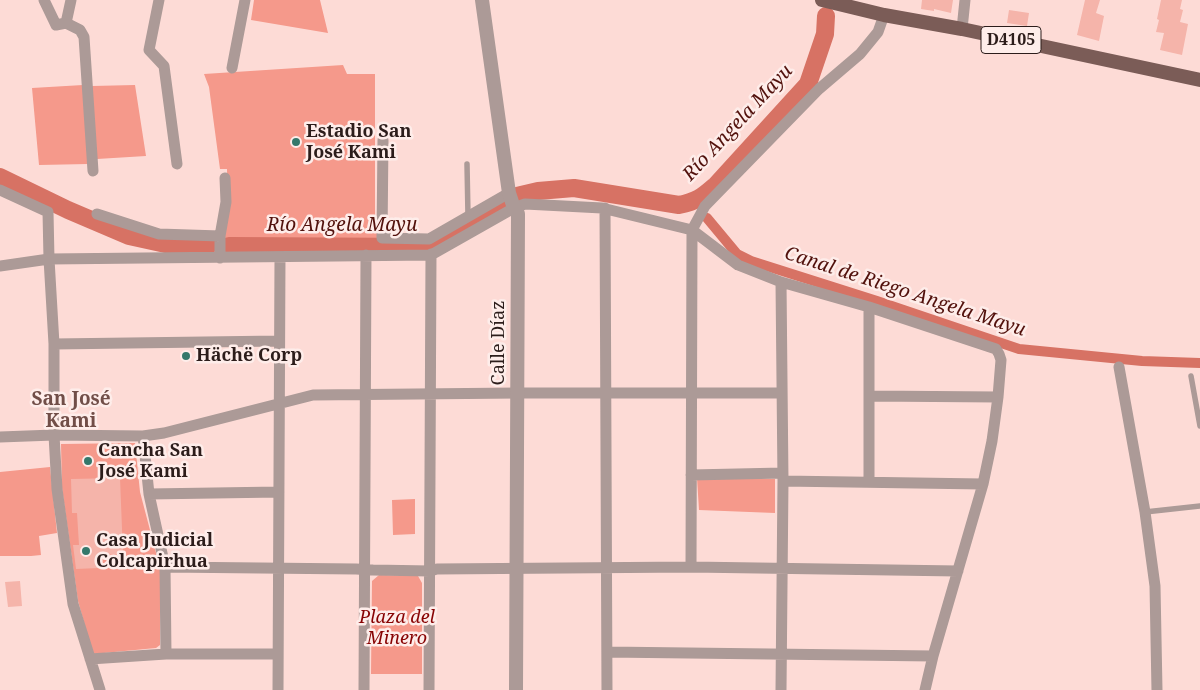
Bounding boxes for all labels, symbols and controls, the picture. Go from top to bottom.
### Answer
road number: D4105 [981,26,1041,54]
water label: Río Angela Mayu [678,60,798,186]
place label: Estadio San José Kami [306,121,411,163]
marker: Estadio San José Kami [290,136,302,148]
water label: Río Angela Mayu [267,215,417,237]
water label: Canal de Riego Angela Mayu [782,242,1028,342]
street label: Calle Díaz [488,301,510,385]
place label: Hächë Corp [196,345,302,367]
marker: Hächë Corp [180,350,192,362]
district label: San José Kami [31,389,111,433]
place label: Cancha San José Kami [98,440,203,482]
marker: Cancha San José Kami [82,455,94,467]
place label: Casa Judicial Colcapirhua [96,530,213,572]
marker: Casa Judicial Colcapirhua [80,545,92,557]
park label: Plaza del Minero [359,607,435,650]

